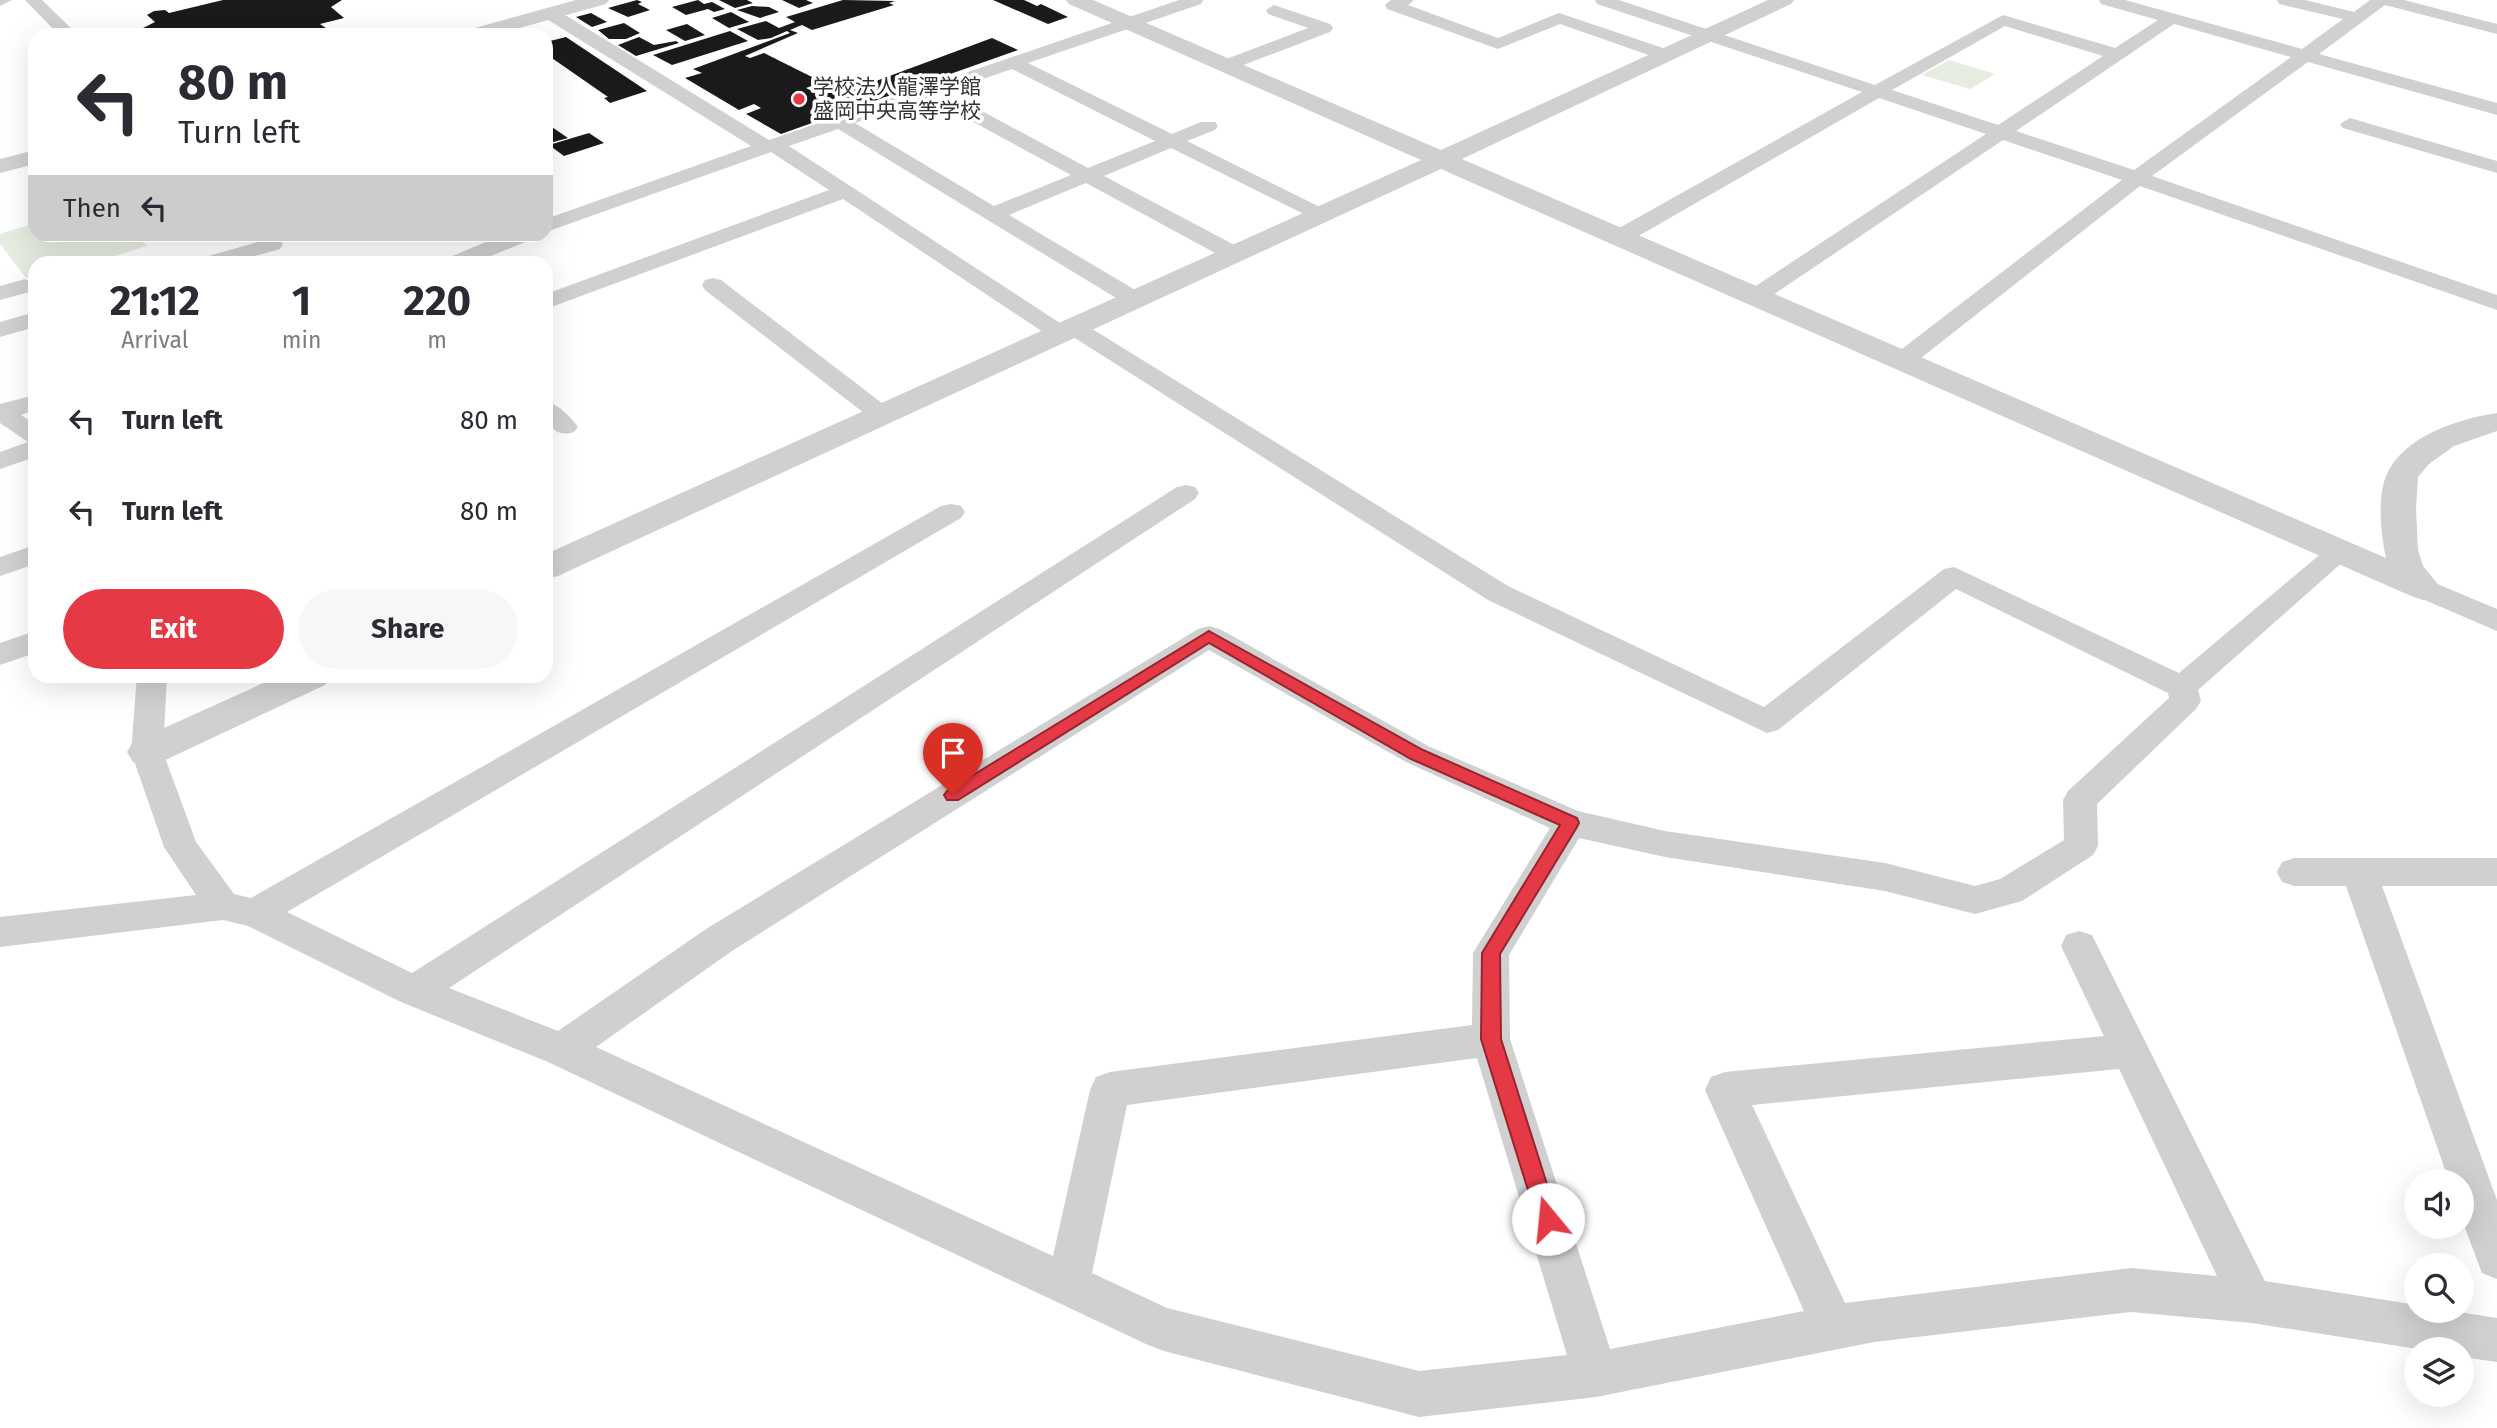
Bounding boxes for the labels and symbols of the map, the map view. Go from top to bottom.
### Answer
place label: 学校法人龍澤学館 盛岡中央高等学校 [813,74,981,124]
marker: 学校法人龍澤学館 盛岡中央高等学校 [791,91,807,107]
pin [923,723,983,795]
position arrow [1511,1182,1585,1256]

